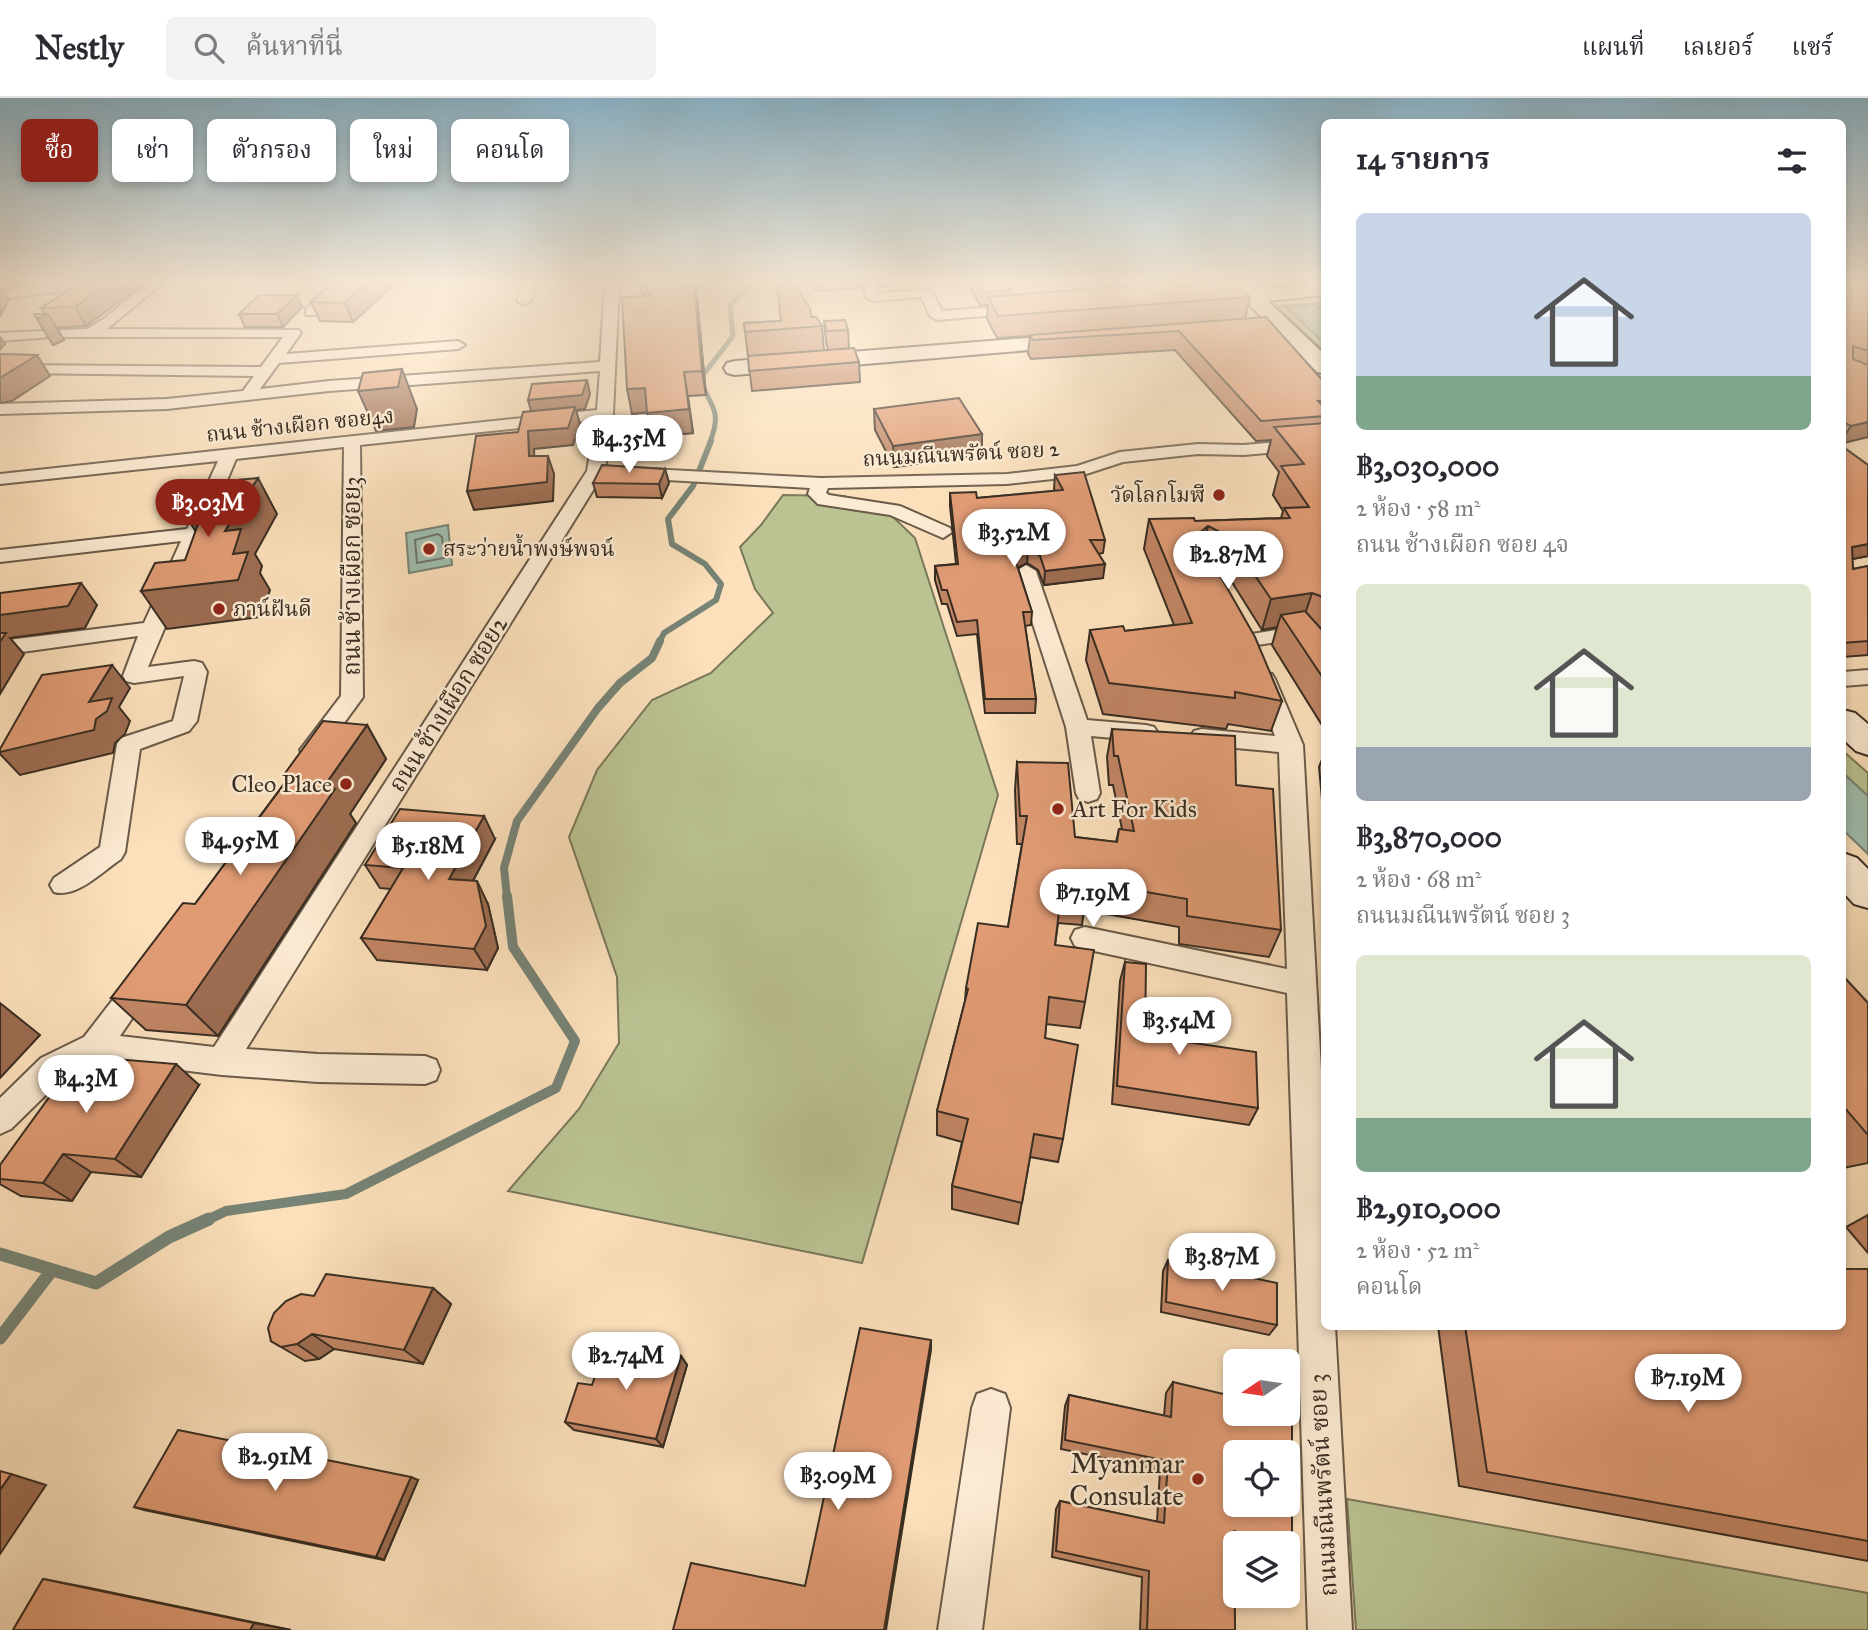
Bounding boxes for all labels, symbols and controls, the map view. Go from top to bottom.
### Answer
search box [166,17,656,80]
text: Nestly [35,28,124,68]
icon: search [190,29,228,67]
text: ค้นหาที่นี่ [246,30,343,62]
text: แผนที่ [1582,32,1645,62]
text: เลเยอร์ [1683,32,1754,62]
text: แชร์ [1792,32,1833,62]
chip: ซื้อ [21,119,98,182]
chip: เช่า [112,119,193,182]
chip: ตัวกรอง [207,119,336,182]
chip: ใหม่ [350,119,437,182]
chip: คอนโด [451,119,569,182]
text: 14 รายการ [1356,141,1490,177]
icon: filters [1773,142,1811,180]
icon: home [1521,259,1647,385]
street label: ถนน ช้างเผือก ซอย4ง [205,402,395,448]
pin: ฿4.35M [572,416,686,475]
text: ฿4.35M [592,424,666,452]
street label: ถนนมณีนพรัตน์ ซอย 2 [862,436,1061,472]
text: ฿3,030,000 [1356,448,1500,484]
street label: ถนน ช้างเผือก ซอย3 [337,476,367,676]
pin: ฿3.03M [151,480,265,539]
place label: วัดโลกโมฬี [1111,480,1205,508]
marker: วัดโลกโมฬี [1211,487,1227,503]
text: ฿3.03M [171,488,245,516]
text: 2 ห้อง · 58 m² [1356,494,1480,522]
pin: ฿3.52M [957,510,1071,569]
text: ฿3.52M [978,518,1050,546]
text: ถนน ช้างเผือก ซอย 4จ [1356,530,1569,558]
pin: ฿2.87M [1171,532,1285,591]
place label: สระว่ายน้ำพงษ์พจน์ [443,533,615,562]
text: ฿2.87M [1189,540,1267,568]
marker: สระว่ายน้ำพงษ์พจน์ [421,541,437,557]
place label: ภาน์ฝันดี [233,596,312,622]
marker: ภาน์ฝันดี [211,601,227,617]
street label: ถนน ช้างเผือก ซอย2 [382,610,514,797]
icon: home [1521,630,1647,756]
place label: Cleo Place [231,769,332,799]
marker: Cleo Place [338,776,354,792]
place label: Art For Kids [1071,794,1197,824]
marker: Art For Kids [1050,801,1066,817]
pin: ฿4.95M [183,818,297,877]
text: ฿3,870,000 [1356,819,1502,855]
pin: ฿5.18M [371,822,485,882]
text: ฿4.95M [201,826,279,854]
text: ฿5.18M [392,831,464,859]
text: 2 ห้อง · 68 m² [1356,865,1482,893]
pin: ฿7.19M [1036,870,1150,929]
text: ฿7.19M [1056,878,1130,906]
text: ถนนมณีนพรัตน์ ซอย 3 [1356,901,1570,929]
pin: ฿3.54M [1122,998,1236,1057]
icon: home [1521,1001,1647,1127]
text: ฿3.54M [1142,1006,1216,1034]
pin: ฿4.3M [37,1056,135,1115]
text: ฿4.3M [54,1064,118,1092]
text: ฿2,910,000 [1356,1190,1501,1226]
pin: ฿3.87M [1165,1234,1279,1293]
text: 2 ห้อง · 52 m² [1356,1236,1480,1264]
text: ฿3.87M [1184,1242,1260,1270]
text: คอนโด [1356,1272,1423,1300]
pin: ฿2.74M [569,1332,683,1392]
text: ฿2.74M [588,1341,664,1369]
north arrow [1223,1349,1300,1426]
map controls [1223,1349,1300,1608]
pin: ฿7.19M [1631,1354,1745,1414]
text: ฿7.19M [1651,1363,1725,1391]
street label: ถนนมณีนพรัตน์ ซอย 3 [1301,1373,1344,1597]
pin: ฿2.91M [218,1434,332,1493]
button: locate [1223,1440,1300,1517]
text: ฿2.91M [238,1442,312,1470]
place label: Myanmar Consulate [1069,1446,1184,1513]
pin: ฿3.09M [781,1452,895,1512]
text: ฿3.09M [800,1461,876,1489]
marker: Myanmar Consulate [1190,1471,1206,1487]
button: layers [1223,1531,1300,1608]

